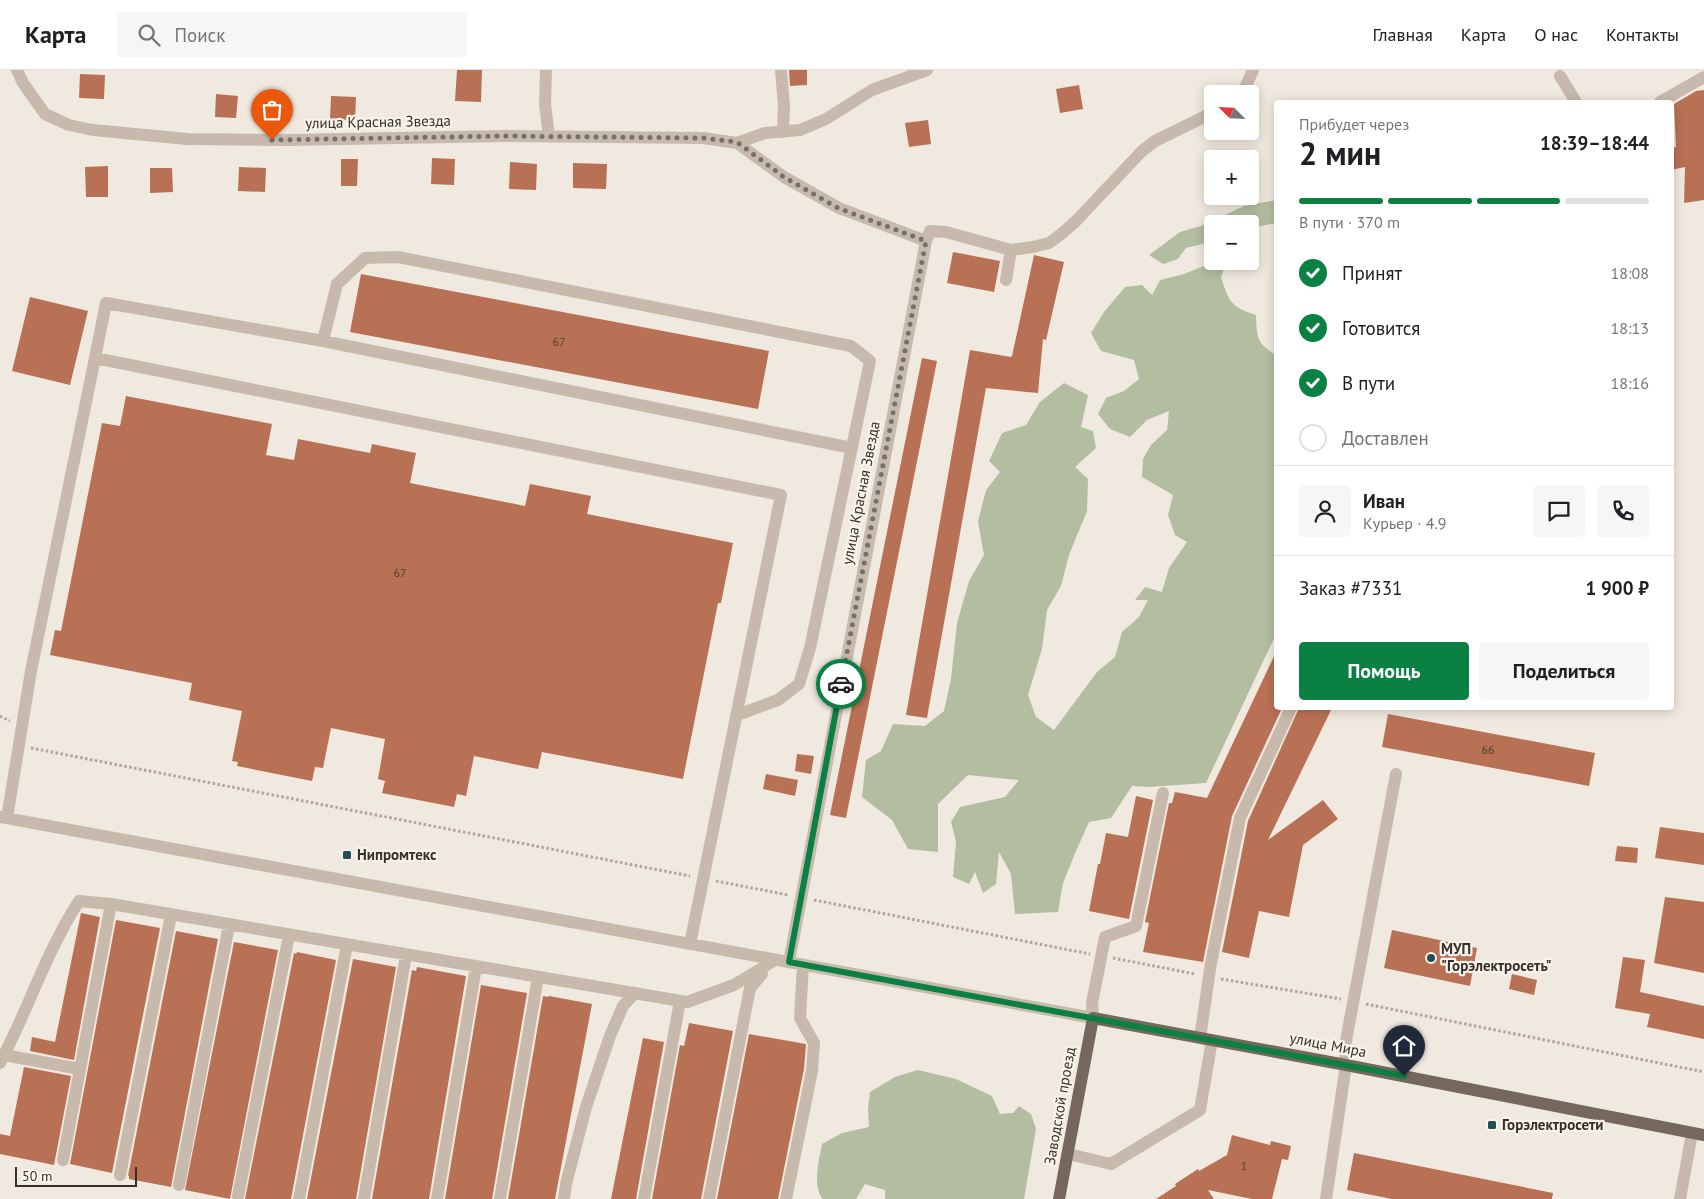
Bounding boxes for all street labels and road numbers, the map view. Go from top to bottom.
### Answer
street label: улица Красная Звезда [305,111,451,132]
street label: улица Красная Звезда [837,420,884,566]
street label: улица Мира [1288,1028,1368,1061]
street label: Заводской проезд [1040,1045,1079,1166]

